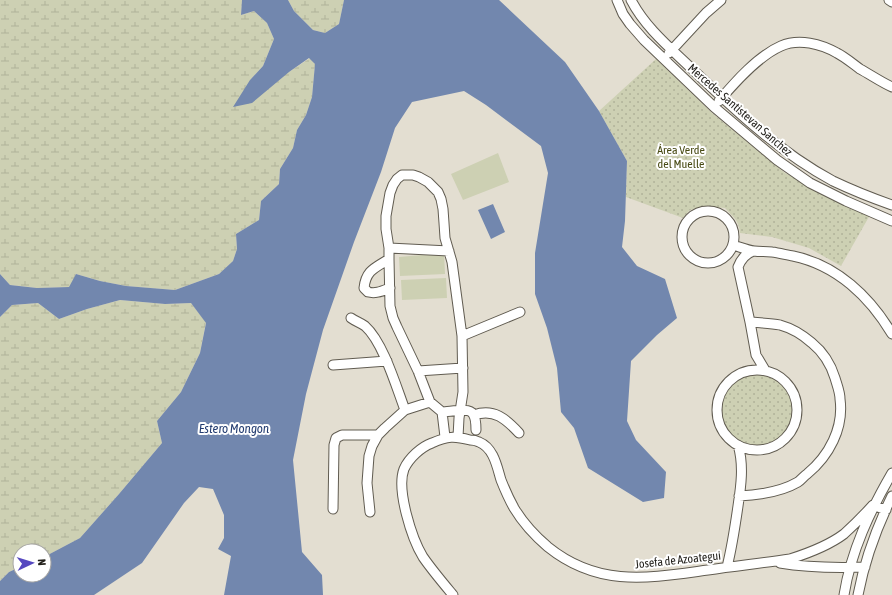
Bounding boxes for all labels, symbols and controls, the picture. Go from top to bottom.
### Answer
street label: Mercedes Santistevan Sanchez [685,61,796,160]
park label: Área Verde del Muelle [657,143,705,171]
water label: Estero Mongon [199,421,270,436]
north arrow [12,543,52,583]
street label: Josefa de Azoategui [634,549,722,571]
text: N [36,559,48,566]

